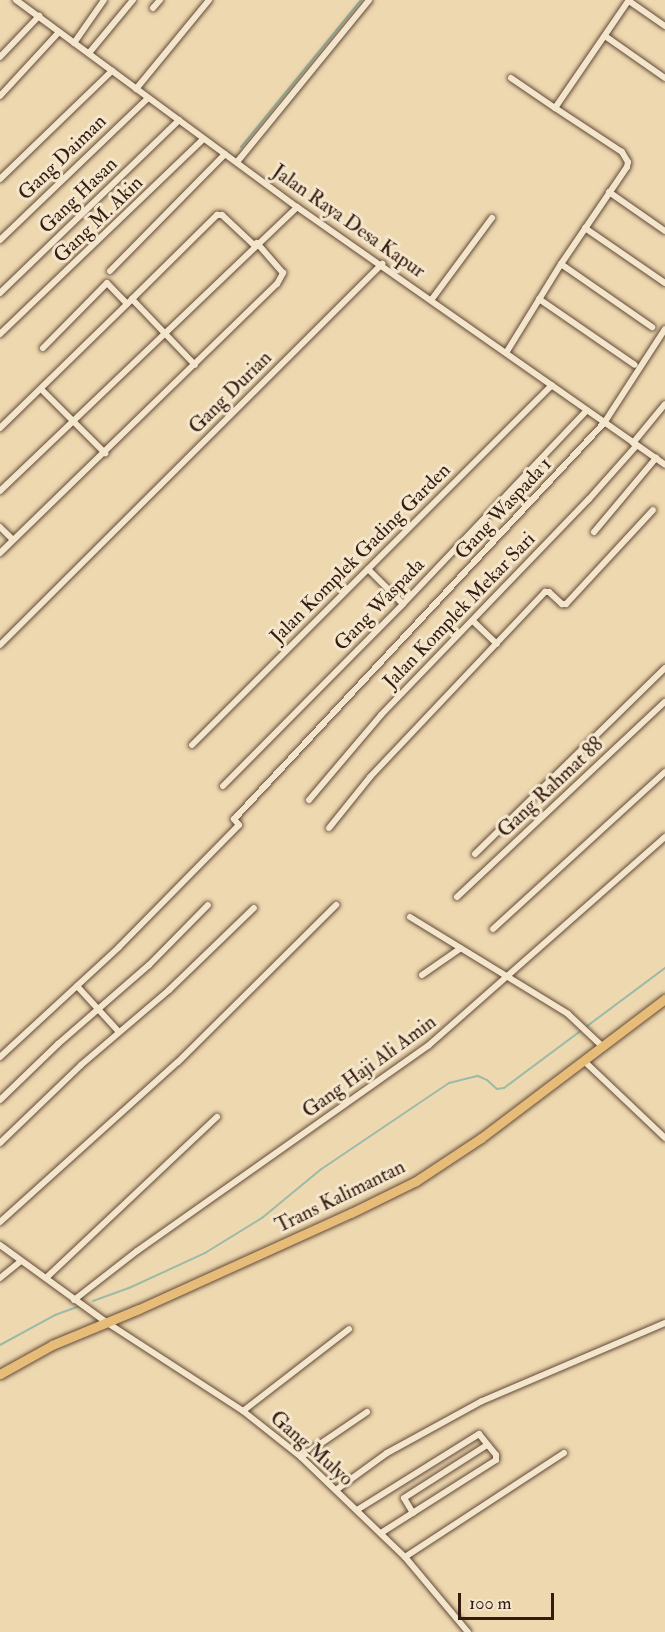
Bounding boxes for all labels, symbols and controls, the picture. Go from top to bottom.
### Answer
street label: Gang Daiman [13,109,111,205]
street label: Gang Hasan [34,152,122,238]
street label: Jalan Raya Desa Kapur [268,159,430,283]
street label: Gang M. Akin [48,171,148,267]
street label: Gang Durian [184,346,276,438]
street label: Gang Waspada 1 [450,452,556,564]
street label: Jalan Komplek Gading Garden [265,458,455,648]
street label: Jalan Komplek Mekar Sari [378,527,540,693]
street label: Gang Waspada [329,553,429,655]
street label: Gang Rahmat 88 [492,732,608,842]
street label: Gang Haji Ali Amin [297,1009,441,1123]
street label: Trans Kalimantan [271,1154,409,1238]
street label: Gang Mulyo [266,1405,358,1491]
scale bar [461,1581,557,1619]
text: 100 m [469,1592,512,1615]

